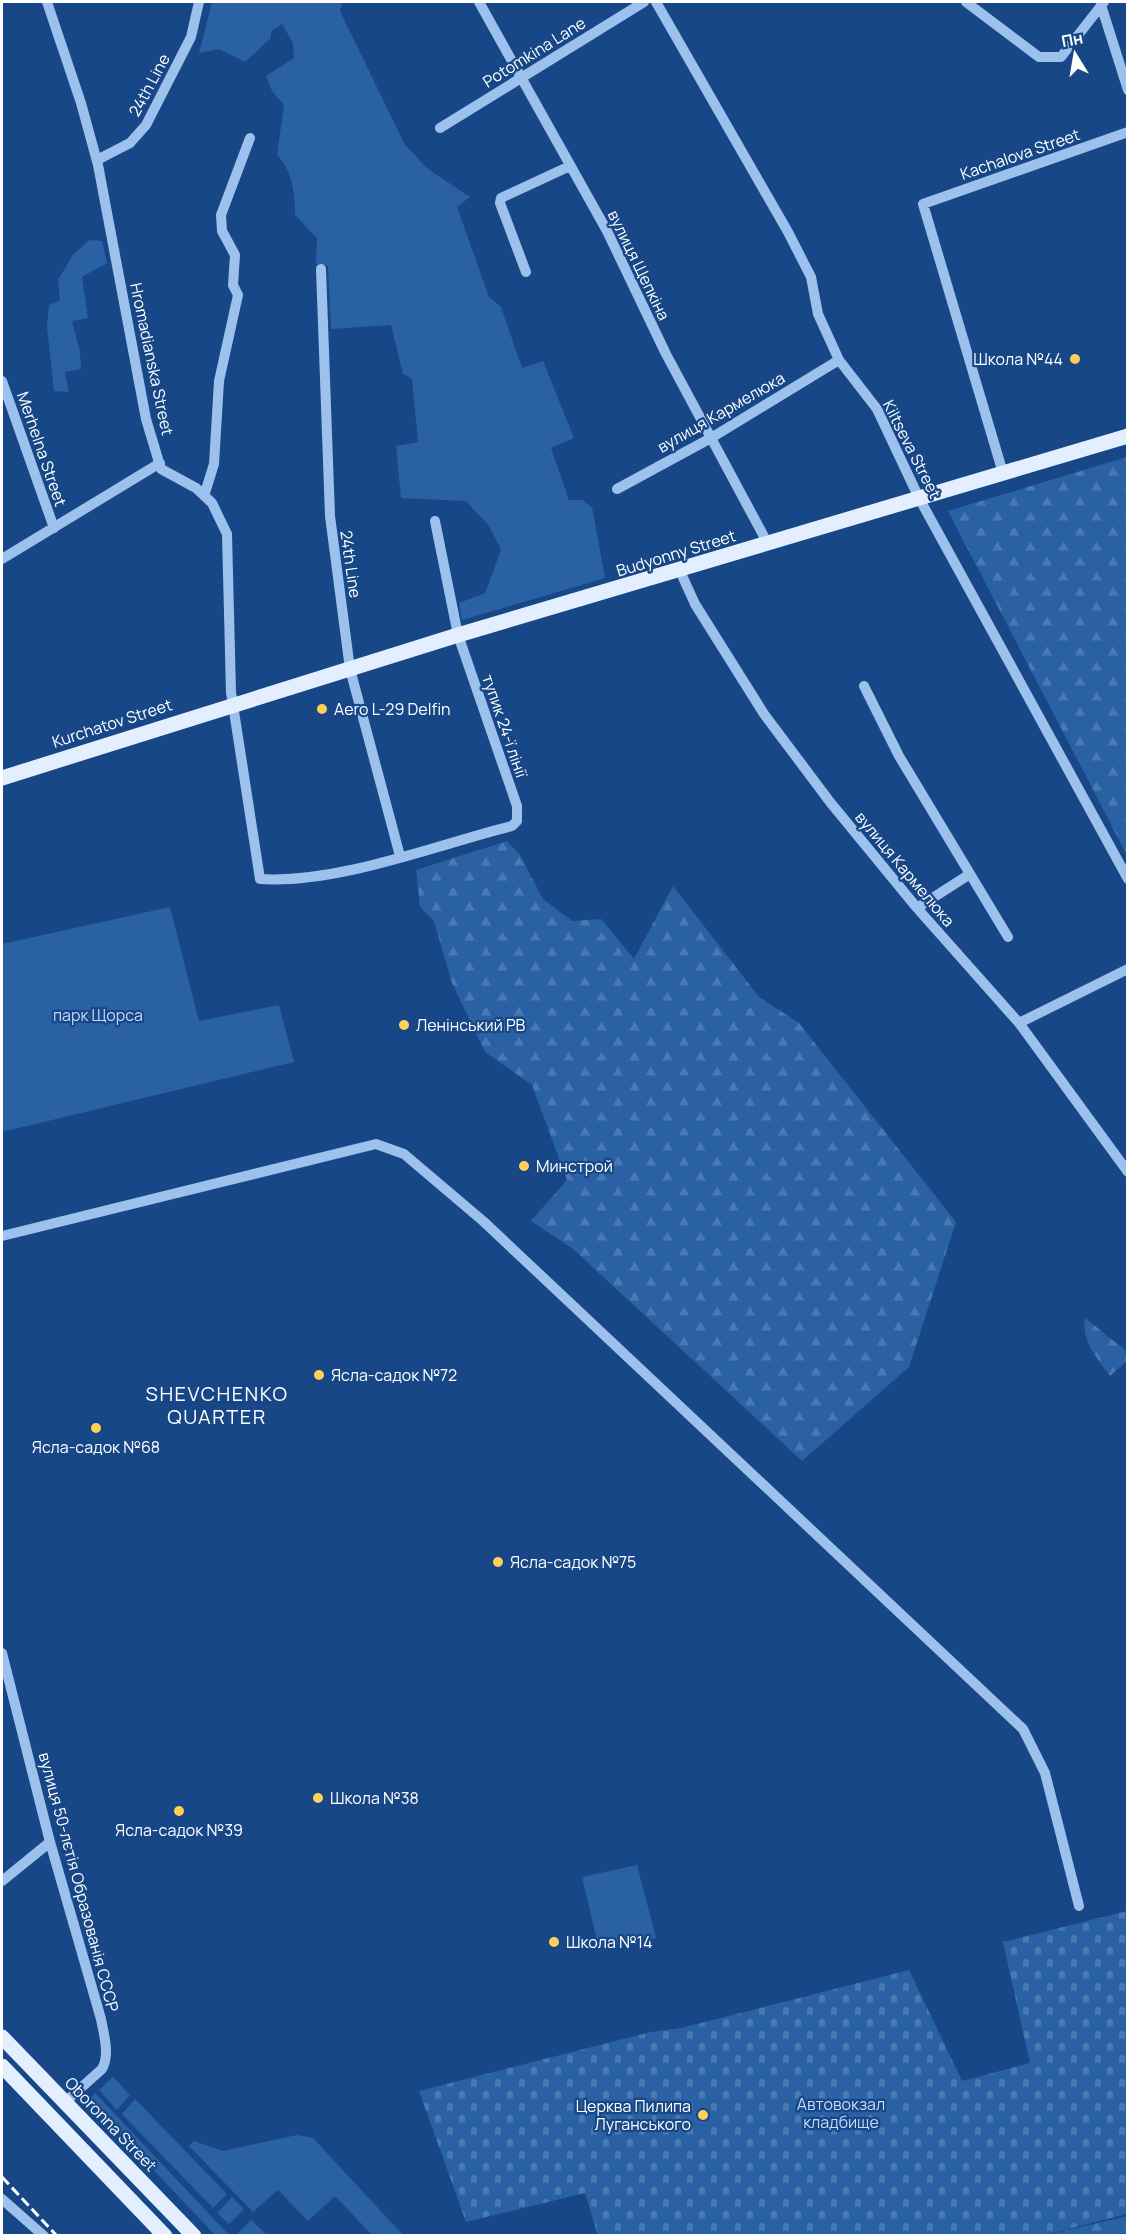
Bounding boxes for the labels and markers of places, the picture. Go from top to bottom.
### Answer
place label: Школа №44 [973,348,1063,370]
marker: Школа №44 [1068,352,1082,366]
place label: Aero L-29 Delfin [334,698,451,720]
marker: Aero L-29 Delfin [315,702,329,716]
place label: Ленінський РВ [416,1014,526,1036]
marker: Ленінський РВ [397,1018,411,1032]
place label: Минстрой [536,1155,613,1177]
marker: Минстрой [517,1159,531,1173]
place label: Ясла-садок №72 [331,1364,457,1386]
marker: Ясла-садок №72 [312,1368,326,1382]
marker: Ясла-садок №68 [89,1421,103,1435]
place label: Ясла-садок №68 [32,1436,160,1458]
place label: Ясла-садок №75 [510,1551,636,1573]
marker: Ясла-садок №75 [491,1555,505,1569]
place label: Школа №38 [330,1787,419,1809]
marker: Школа №38 [311,1791,325,1805]
marker: Ясла-садок №39 [172,1804,186,1818]
place label: Ясла-садок №39 [115,1819,243,1841]
place label: Школа №14 [566,1931,652,1953]
marker: Школа №14 [547,1935,561,1949]
place label: Церква Пилипа Луганського [576,2095,691,2135]
marker: Церква Пилипа Луганського [696,2108,710,2122]

